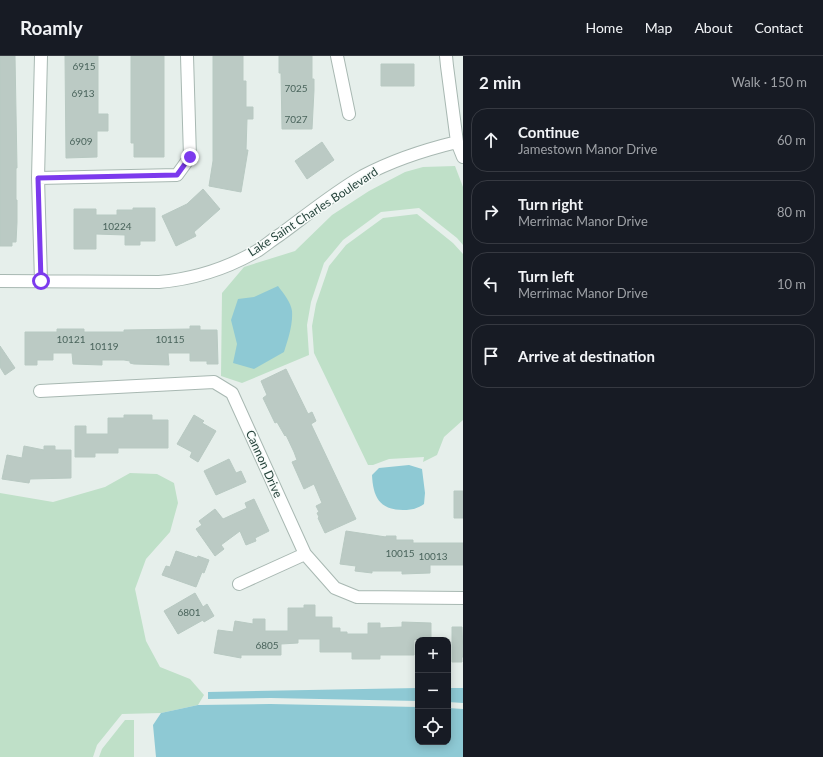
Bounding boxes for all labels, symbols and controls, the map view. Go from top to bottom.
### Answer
text: Roamly [20,16,83,39]
text: Home [585,19,623,36]
text: Map [645,19,672,36]
text: About [694,19,732,36]
text: Contact [754,19,803,36]
house number: 6915 [72,60,96,72]
text: 2 min [479,72,521,93]
text: Walk · 150 m [731,74,807,90]
house number: 7025 [284,82,308,94]
house number: 6913 [71,87,95,99]
house number: 7027 [284,113,308,125]
text: Continue [518,123,579,141]
icon: ahead [480,129,502,151]
text: 60 m [777,132,806,148]
house number: 6909 [69,135,93,147]
text: Jamestown Manor Drive [518,141,657,157]
route end [181,148,199,166]
street label: Lake Saint Charles Boulevard [245,164,381,259]
text: Turn right [518,195,583,213]
icon: right [480,201,502,223]
text: 80 m [777,204,806,220]
text: Merrimac Manor Drive [518,213,648,229]
house number: 10224 [102,220,132,232]
text: Turn left [518,267,574,285]
route start [32,272,50,290]
icon: left [480,273,502,295]
text: 10 m [777,276,806,292]
text: Merrimac Manor Drive [518,285,648,301]
house number: 10121 [56,333,86,345]
house number: 10115 [155,333,185,345]
house number: 10119 [89,340,119,352]
icon: arrive [480,345,502,367]
text: Arrive at destination [518,347,655,365]
street label: Cannon Drive [243,428,286,500]
house number: 10015 [385,547,415,559]
house number: 10013 [418,550,448,562]
house number: 6801 [177,606,201,618]
map controls [415,637,451,745]
button: + [415,637,451,673]
house number: 6805 [255,639,279,651]
button: − [415,673,451,709]
button: locate [415,709,451,745]

